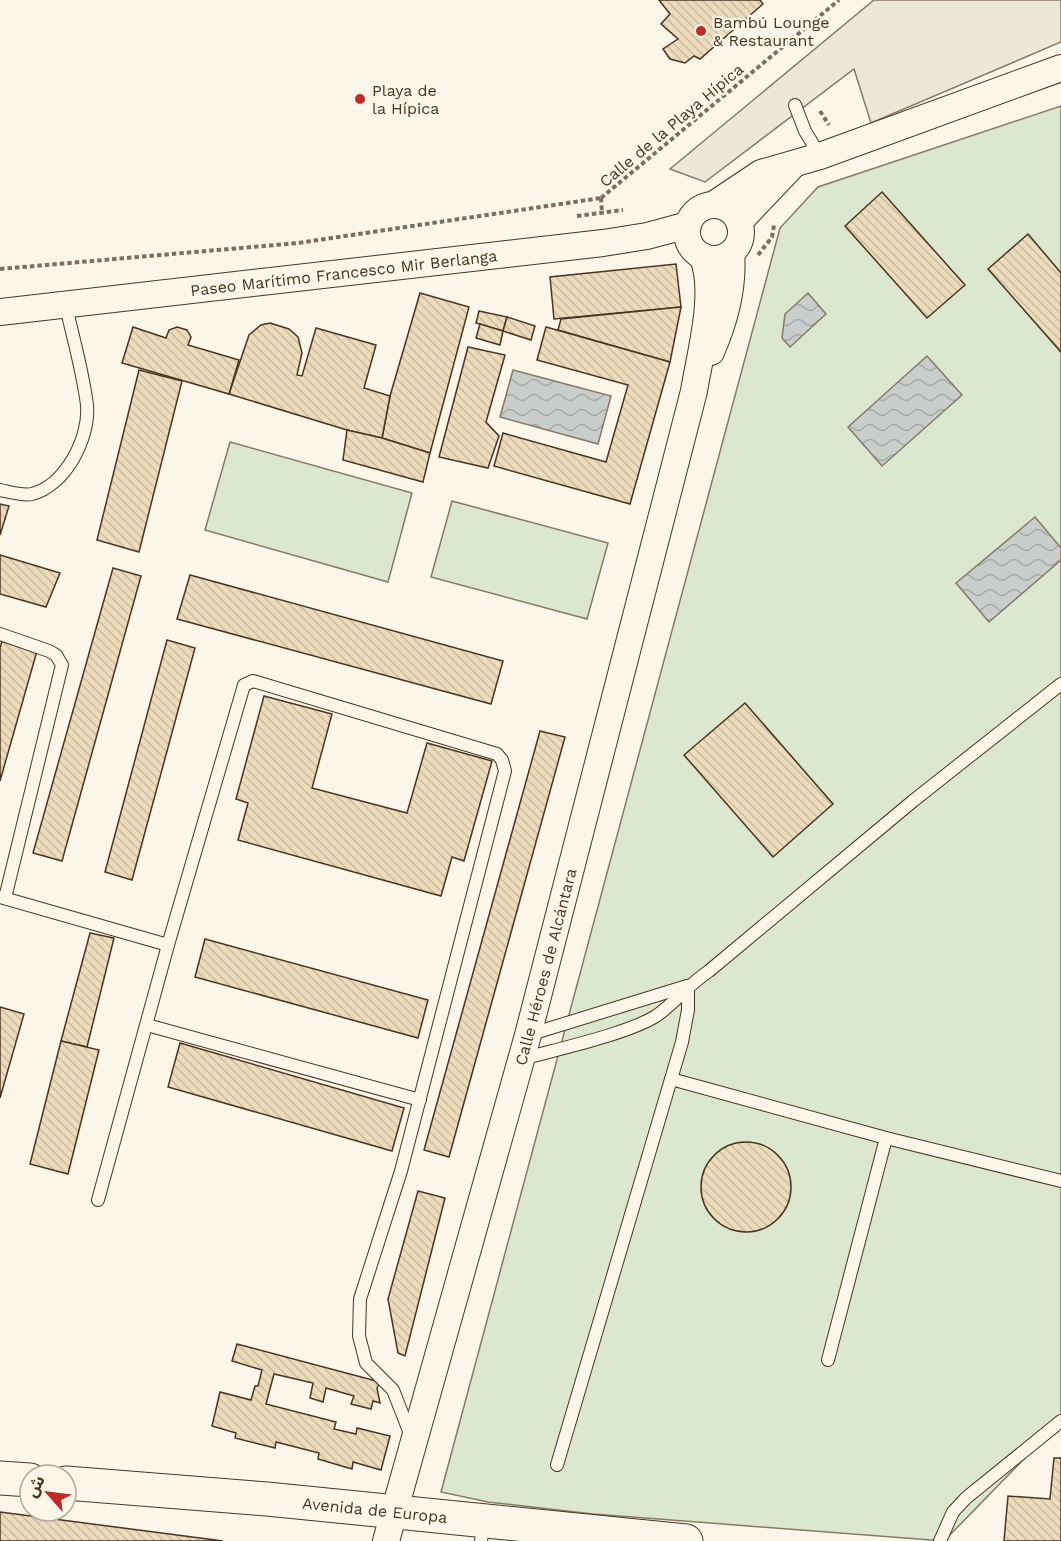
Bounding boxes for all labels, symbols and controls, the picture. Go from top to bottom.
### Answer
place label: Bambú Lounge & Restaurant [713,13,830,50]
marker: Bambú Lounge & Restaurant [694,24,708,38]
street label: Calle de la Playa Hípica [595,60,747,191]
place label: Playa de la Hípica [372,81,439,118]
marker: Playa de la Hípica [353,92,367,106]
street label: Paseo Marítimo Francesco Mir Berlanga [189,246,498,300]
street label: Calle Héroes de Alcántara [511,866,581,1068]
north arrow [18,1463,78,1523]
text: ش [22,1472,49,1500]
street label: Avenida de Europa [301,1494,448,1527]

